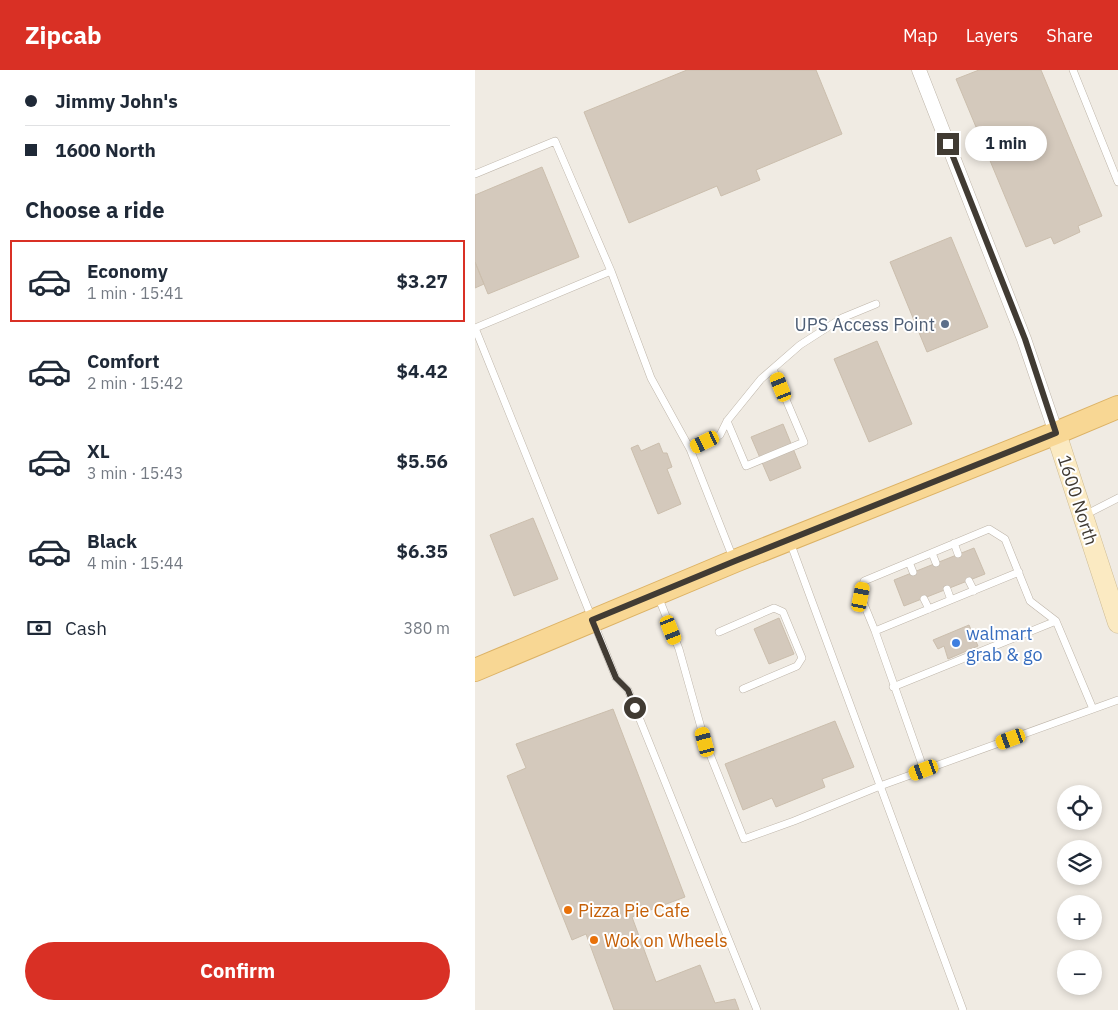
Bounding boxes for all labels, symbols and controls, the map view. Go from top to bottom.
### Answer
text: Zipcab [25,19,102,51]
text: Map [903,24,938,47]
text: Layers [966,24,1018,47]
text: Share [1046,24,1093,47]
text: Jimmy John's [55,89,178,113]
callout: 1 min [965,126,1048,162]
route end [937,133,959,155]
text: 1 min [985,133,1027,153]
text: 1600 North [55,138,156,162]
text: Choose a ride [25,195,165,224]
icon: car [27,259,72,304]
text: Economy [87,259,168,283]
text: $3.27 [396,269,448,293]
text: 1 min · 15:41 [87,283,183,303]
place label: UPS Access Point [795,313,935,336]
marker: UPS Access Point [939,318,951,330]
icon: car [27,349,72,394]
text: Comfort [87,349,160,373]
text: $4.42 [396,359,448,383]
car [768,370,793,404]
text: 2 min · 15:42 [87,373,183,393]
car [688,429,721,455]
icon: car [27,439,72,484]
text: XL [87,439,110,463]
text: $5.56 [396,449,448,473]
street label: 1600 North [1053,452,1103,548]
text: 3 min · 15:43 [87,463,183,483]
icon: car [27,529,72,574]
text: Black [87,529,137,553]
text: $6.35 [396,539,448,563]
text: 4 min · 15:44 [87,553,183,573]
car [850,581,871,613]
car [658,613,683,647]
icon: cash [25,614,53,642]
text: Cash [65,616,107,640]
text: 380 m [403,618,450,638]
place label: walmart grab & go [966,622,1043,666]
marker: walmart grab & go [950,637,962,649]
route start [624,697,646,719]
car [693,726,716,758]
car [994,727,1027,751]
car [907,758,940,782]
map controls [1057,785,1102,995]
button: locate [1057,785,1102,830]
button: layers [1057,840,1102,885]
button: + [1057,895,1102,940]
place label: Pizza Pie Cafe [578,899,690,922]
marker: Pizza Pie Cafe [562,904,574,916]
place label: Wok on Wheels [604,929,728,952]
marker: Wok on Wheels [588,934,600,946]
button: Confirm [25,942,450,1000]
button: − [1057,950,1102,995]

